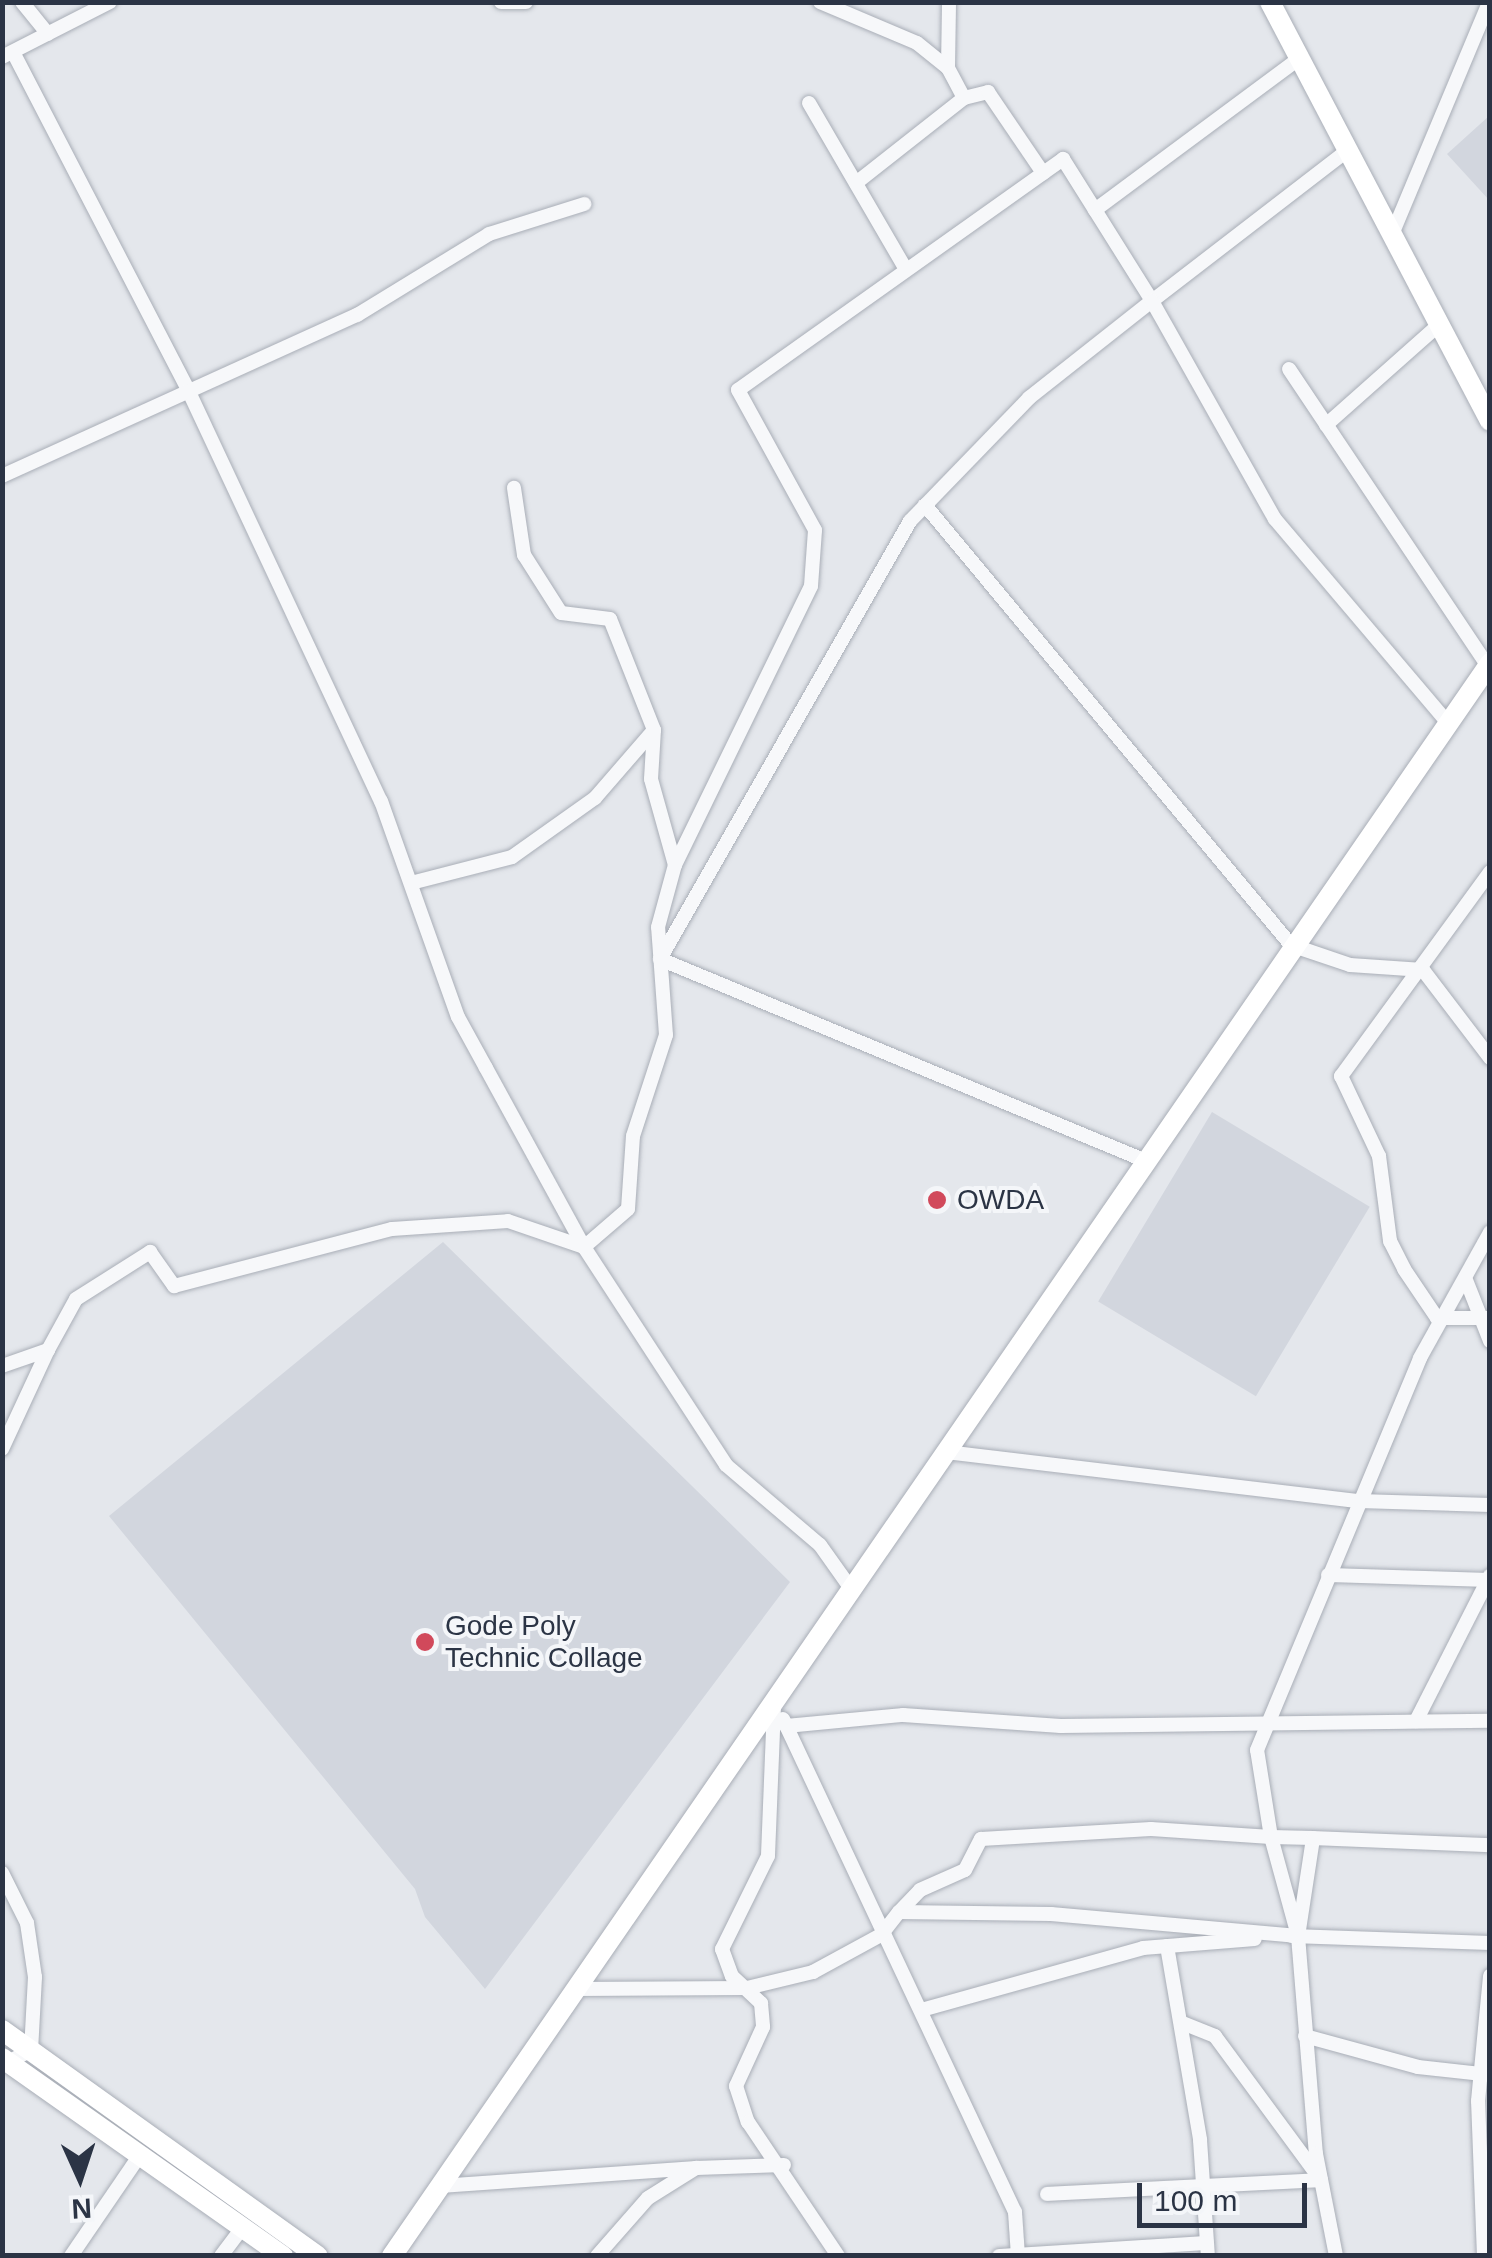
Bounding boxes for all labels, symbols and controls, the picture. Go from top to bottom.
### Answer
place label: OWDA [957,1183,1044,1217]
marker: OWDA [926,1189,948,1211]
place label: Gode Poly Technic Collage [445,1609,643,1675]
marker: Gode Poly Technic Collage [414,1631,436,1653]
north arrow [30,2128,130,2228]
scale bar [1142,2163,1312,2225]
text: 100 m [1154,2184,1237,2217]
text: N [71,2192,93,2224]

